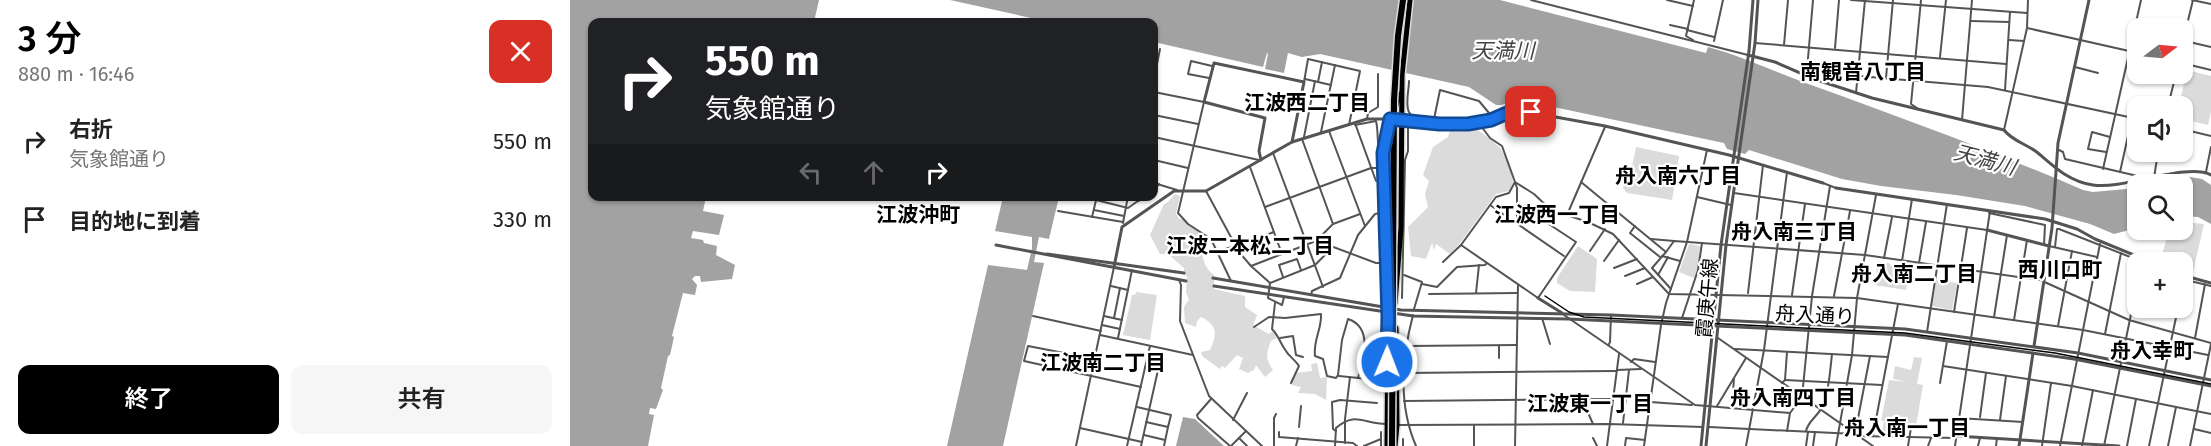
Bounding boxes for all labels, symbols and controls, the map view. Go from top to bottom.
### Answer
text: 3 分 [18,17,81,61]
north arrow [2127,18,2193,84]
map controls [2127,18,2193,318]
button: close [489,20,552,83]
text: 550 m [705,36,820,86]
water label: 天満川 [1472,38,1536,64]
icon: right [606,42,684,120]
district label: 南観音八丁目 [1800,59,1926,85]
text: 880 m · 16:46 [18,62,134,86]
pin [1505,86,1556,137]
district label: 江波西二丁目 [1244,90,1370,116]
text: 気象館通り [705,93,840,125]
icon: arrive [1514,95,1547,128]
button: sound [2127,96,2193,162]
text: 右折 [69,116,113,143]
icon: right [18,125,51,158]
text: 550 m [493,128,552,155]
water label: 天満川 [1951,139,2021,181]
text: 気象館通り [69,147,169,171]
icon: left [794,156,827,189]
icon: ahead [857,156,890,189]
icon: right [920,156,953,189]
district label: 舟入南六丁目 [1615,163,1741,189]
button: search [2127,174,2193,240]
district label: 江波沖町 [876,202,960,228]
district label: 江波西一丁目 [1494,202,1620,228]
icon: arrive [18,203,51,236]
text: 330 m [493,206,552,233]
text: 目的地に到着 [69,208,201,235]
district label: 舟入南三丁目 [1731,219,1857,245]
district label: 江波二本松二丁目 [1166,233,1334,259]
button: + [2127,252,2193,318]
street label: 霞庚午線 [1692,257,1722,339]
district label: 西川口町 [2018,257,2102,283]
district label: 舟入南二丁目 [1851,261,1977,287]
street label: 舟入通り [1774,301,1856,329]
position arrow [1355,330,1419,394]
district label: 舟入幸町 [2110,338,2194,364]
district label: 江波南二丁目 [1040,350,1166,376]
button: 終了 [18,365,279,434]
button: 共有 [291,365,552,434]
district label: 舟入南四丁目 [1730,385,1856,411]
district label: 江波東一丁目 [1527,391,1653,417]
district label: 舟入南一丁目 [1844,415,1970,441]

